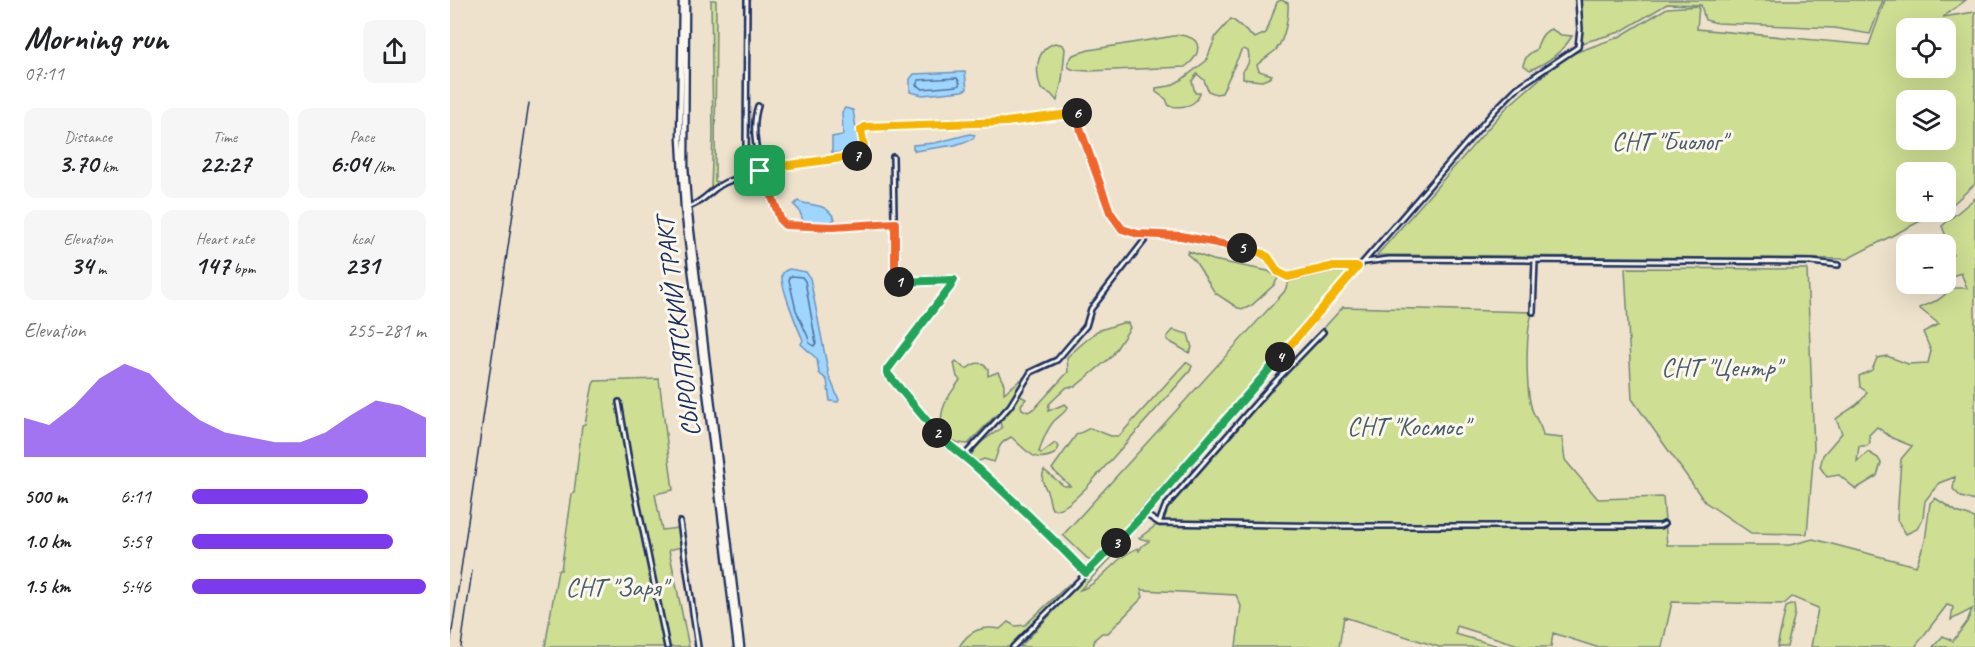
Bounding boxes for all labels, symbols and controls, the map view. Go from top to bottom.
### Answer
text: Morning run [24,17,168,59]
map controls [1896,18,1956,294]
button: locate [1896,18,1956,78]
button: share [363,20,426,83]
text: 07:11 [24,61,64,86]
button: layers [1896,90,1956,150]
pin: 6 [1062,98,1092,128]
text: 6 [1073,103,1081,123]
park label: СНТ "Биолог" [1612,125,1731,158]
text: Distance [64,127,112,147]
text: Time [213,127,237,147]
text: Pace [350,127,374,147]
pin: 7 [842,141,872,171]
pin [734,145,785,196]
text: 7 [853,146,861,166]
text: 3.70 [58,147,98,180]
text: 22:27 [199,147,251,180]
text: 6:04 [329,147,370,180]
icon: arrive [743,154,776,187]
text: km [98,157,118,177]
text: /km [370,157,395,177]
button: + [1896,162,1956,222]
street label: СЫРОПЯТСКИЙ ТРАКТ [648,210,708,439]
text: Elevation [63,229,113,249]
text: Heart rate [196,229,254,249]
text: kcal [351,229,373,249]
pin: 5 [1227,233,1257,263]
button: − [1896,234,1956,294]
text: 5 [1239,238,1245,258]
text: 34 [70,249,93,282]
text: 147 [195,249,230,282]
text: 231 [344,249,380,282]
text: m [93,259,106,279]
text: bpm [230,259,255,279]
pin: 1 [884,267,914,297]
text: 1 [895,272,903,292]
text: Elevation [24,318,86,343]
text: 255–281 m [347,318,426,343]
pin: 4 [1265,342,1295,372]
text: 4 [1276,347,1284,367]
park label: СНТ "Центр" [1661,351,1786,384]
park label: СНТ "Космос" [1347,410,1474,443]
pin: 2 [922,418,952,448]
text: 2 [933,423,941,443]
text: 500 m [24,484,67,509]
text: 6:11 [120,484,151,509]
pin: 3 [1101,528,1131,558]
text: 1.0 km [24,529,71,554]
text: 5:59 [120,529,151,554]
text: 3 [1112,533,1120,553]
park label: СНТ "Заря" [565,571,671,604]
text: 1.5 km [24,574,70,599]
text: 5:46 [120,574,151,599]

